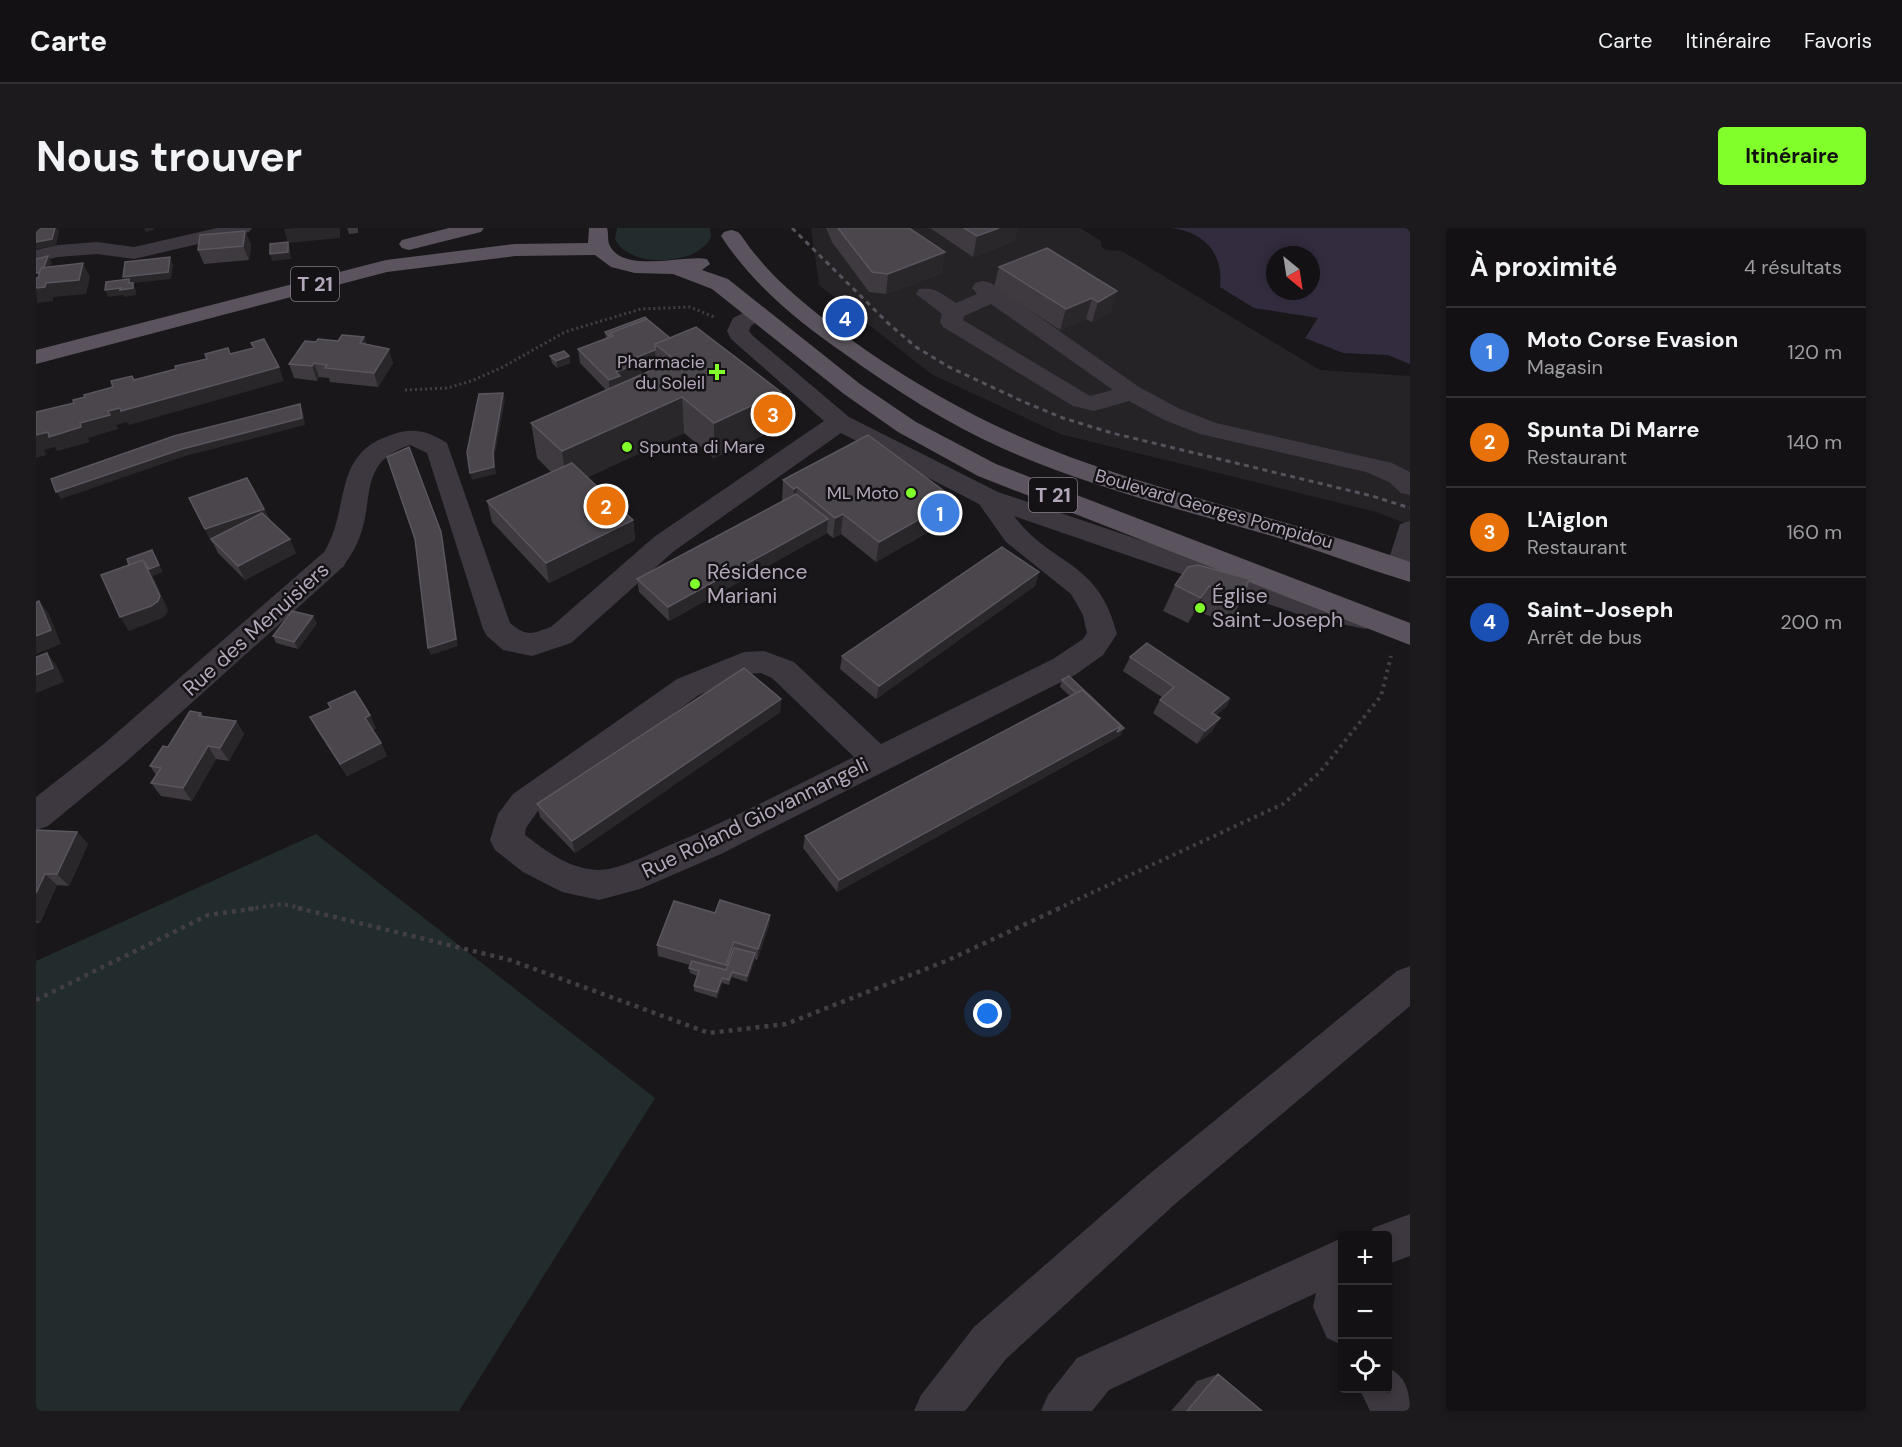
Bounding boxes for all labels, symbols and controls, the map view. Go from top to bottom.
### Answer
text: Carte [30,23,107,60]
text: Carte [1598,27,1652,55]
text: Itinéraire [1685,27,1771,55]
text: Favoris [1804,27,1872,55]
button: Itinéraire [1718,127,1866,185]
text: Nous trouver [36,129,302,184]
north arrow [1266,246,1320,300]
text: À proximité [1470,250,1617,284]
text: 4 résultats [1744,254,1842,280]
road number: T 21 [291,267,339,301]
pin: 4 [826,296,864,340]
text: Moto Corse Evasion [1527,325,1738,354]
text: 1 [1486,339,1493,365]
text: 120 m [1788,339,1842,365]
place label: Pharmacie du Soleil [617,350,705,395]
text: Magasin [1527,354,1603,380]
marker: Pharmacie du Soleil [710,365,724,379]
pin: 3 [754,392,792,436]
text: Spunta Di Marre [1527,415,1700,444]
text: 2 [1484,429,1495,455]
text: 140 m [1787,429,1842,455]
place label: Spunta di Mare [639,435,765,459]
marker: Spunta di Mare [620,440,634,454]
text: Restaurant [1527,444,1627,470]
street label: Boulevard Georges Pompidou [1092,464,1336,554]
road number: T 21 [1029,478,1077,512]
place label: ML Moto [827,481,899,505]
pin: 2 [586,484,626,528]
marker: ML Moto [904,486,918,500]
pin: 1 [920,490,960,536]
text: L'Aiglon [1527,505,1608,534]
text: 3 [1483,519,1496,545]
text: 160 m [1786,519,1842,545]
text: Restaurant [1527,534,1627,560]
street label: Rue des Menuisiers [177,556,335,702]
place label: Résidence Mariani [707,558,808,610]
marker: Résidence Mariani [688,577,702,591]
place label: Église Saint-Joseph [1212,582,1343,634]
text: Saint-Joseph [1527,595,1673,624]
marker: Église Saint-Joseph [1193,601,1207,615]
text: 4 [1483,609,1496,635]
text: 200 m [1780,609,1842,635]
text: Arrêt de bus [1527,624,1642,650]
street label: Rue Roland Giovannangeli [637,751,873,885]
your location [973,999,1002,1028]
map controls [1338,1231,1392,1393]
button: + [1338,1231,1392,1285]
button: − [1338,1285,1392,1339]
button: locate [1338,1339,1392,1393]

